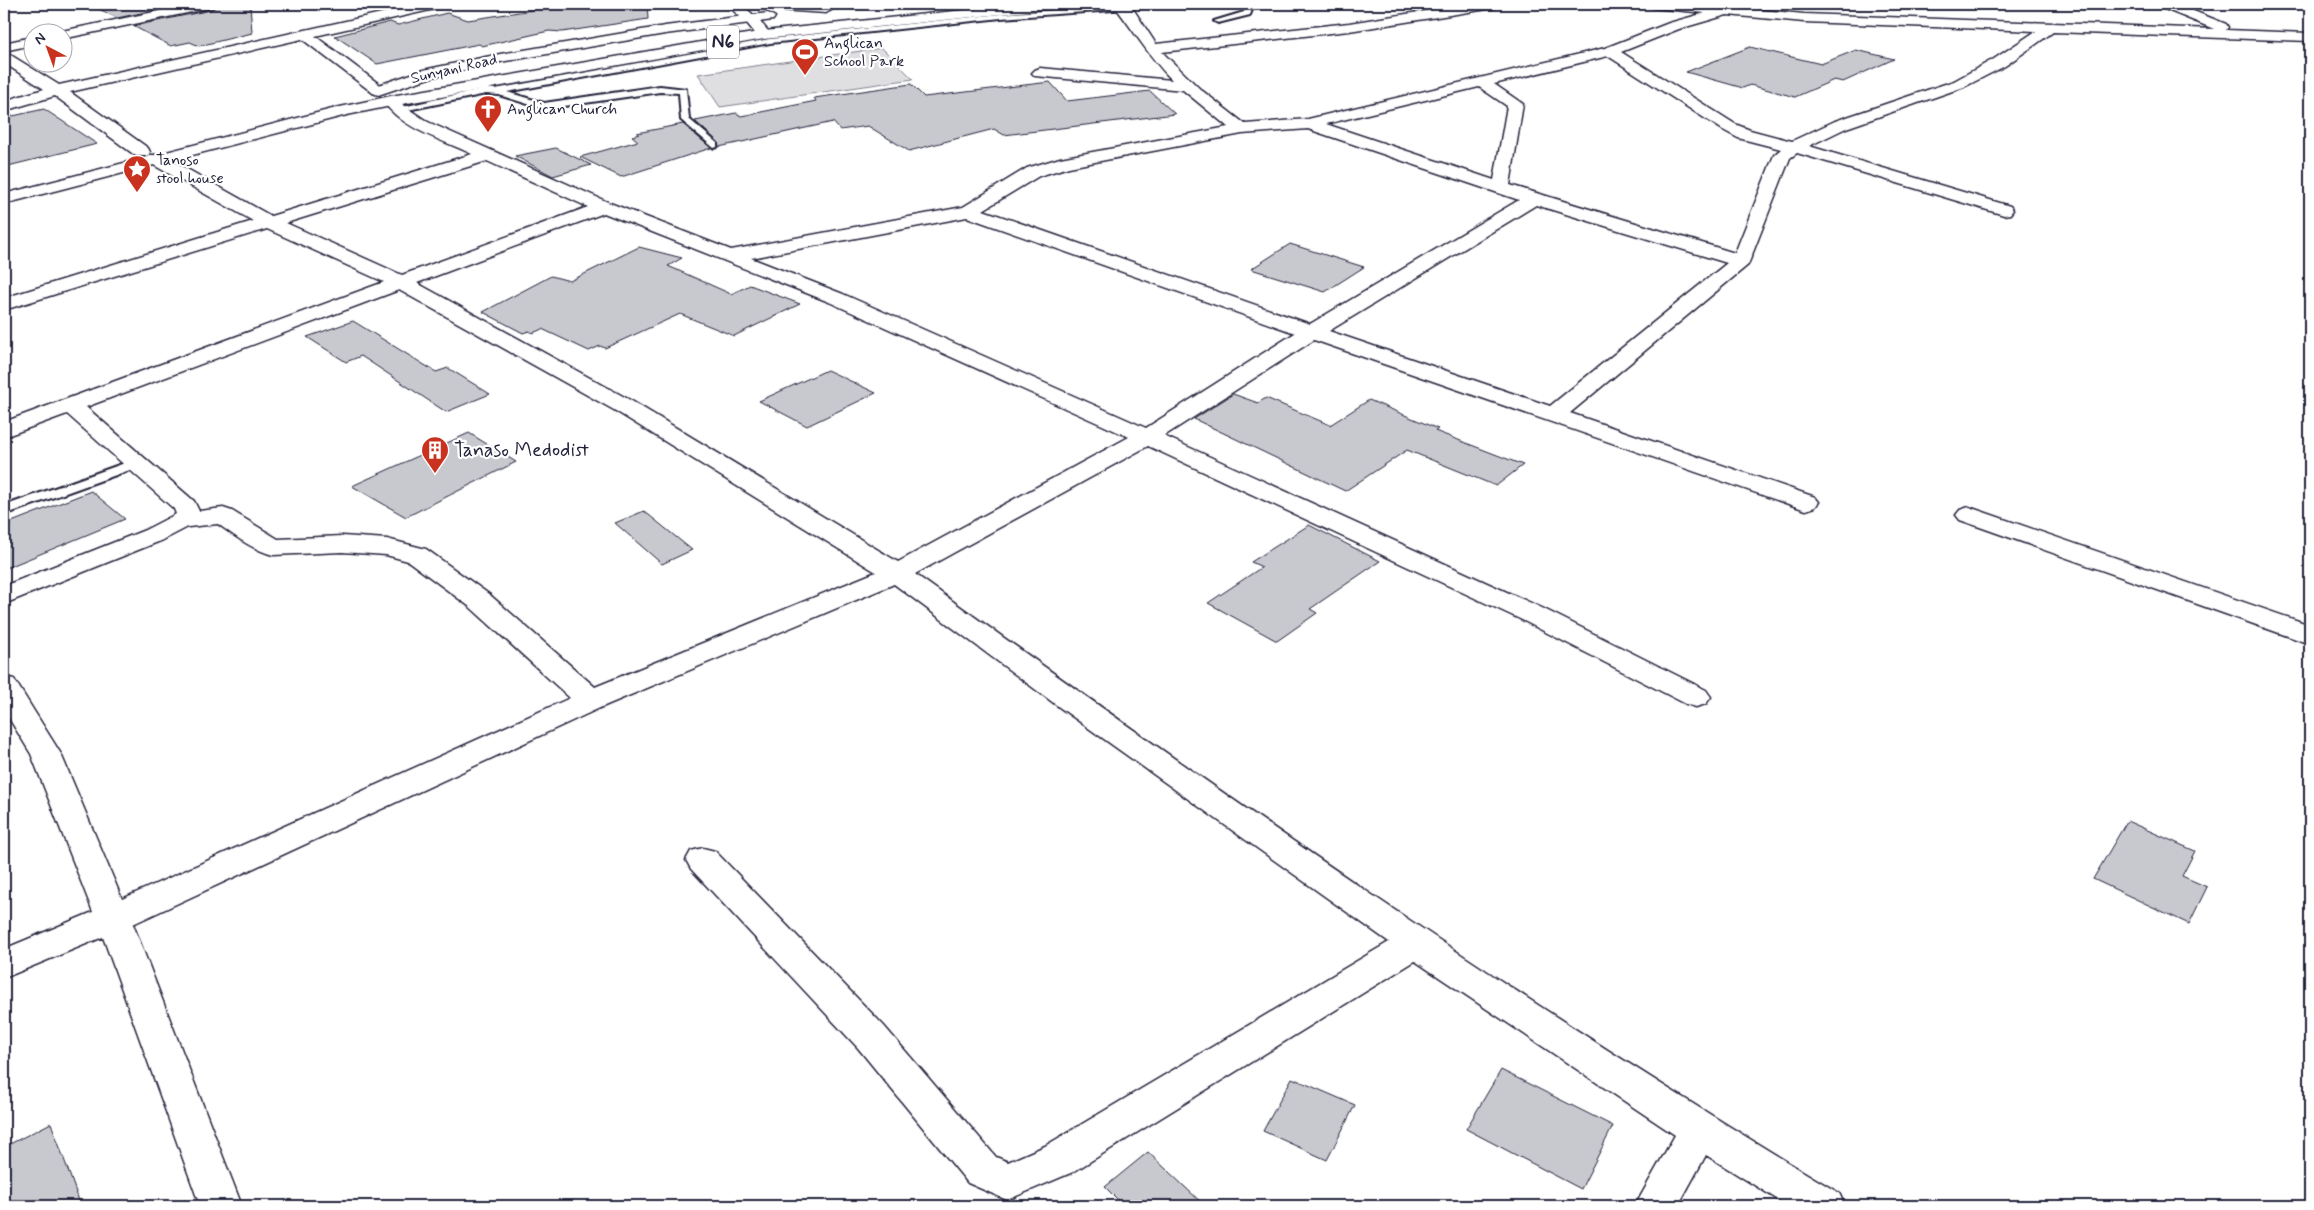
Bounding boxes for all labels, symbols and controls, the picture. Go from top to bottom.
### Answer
north arrow [22,22,72,72]
road number: N6 [707,26,739,58]
text: N [31,29,50,49]
place label: Anglican School Park [824,33,904,72]
sports icon: Anglican School Park [790,37,820,76]
street label: Sunyani Road [409,49,499,89]
church icon: Anglican Church [473,94,503,133]
place label: Anglican Church [507,99,617,121]
place label: Tanoso stool house [156,150,224,189]
place icon: Tanoso stool house [122,154,152,193]
building icon: Tanaso Medodist [420,435,450,474]
place label: Tanaso Medodist [454,437,589,464]

